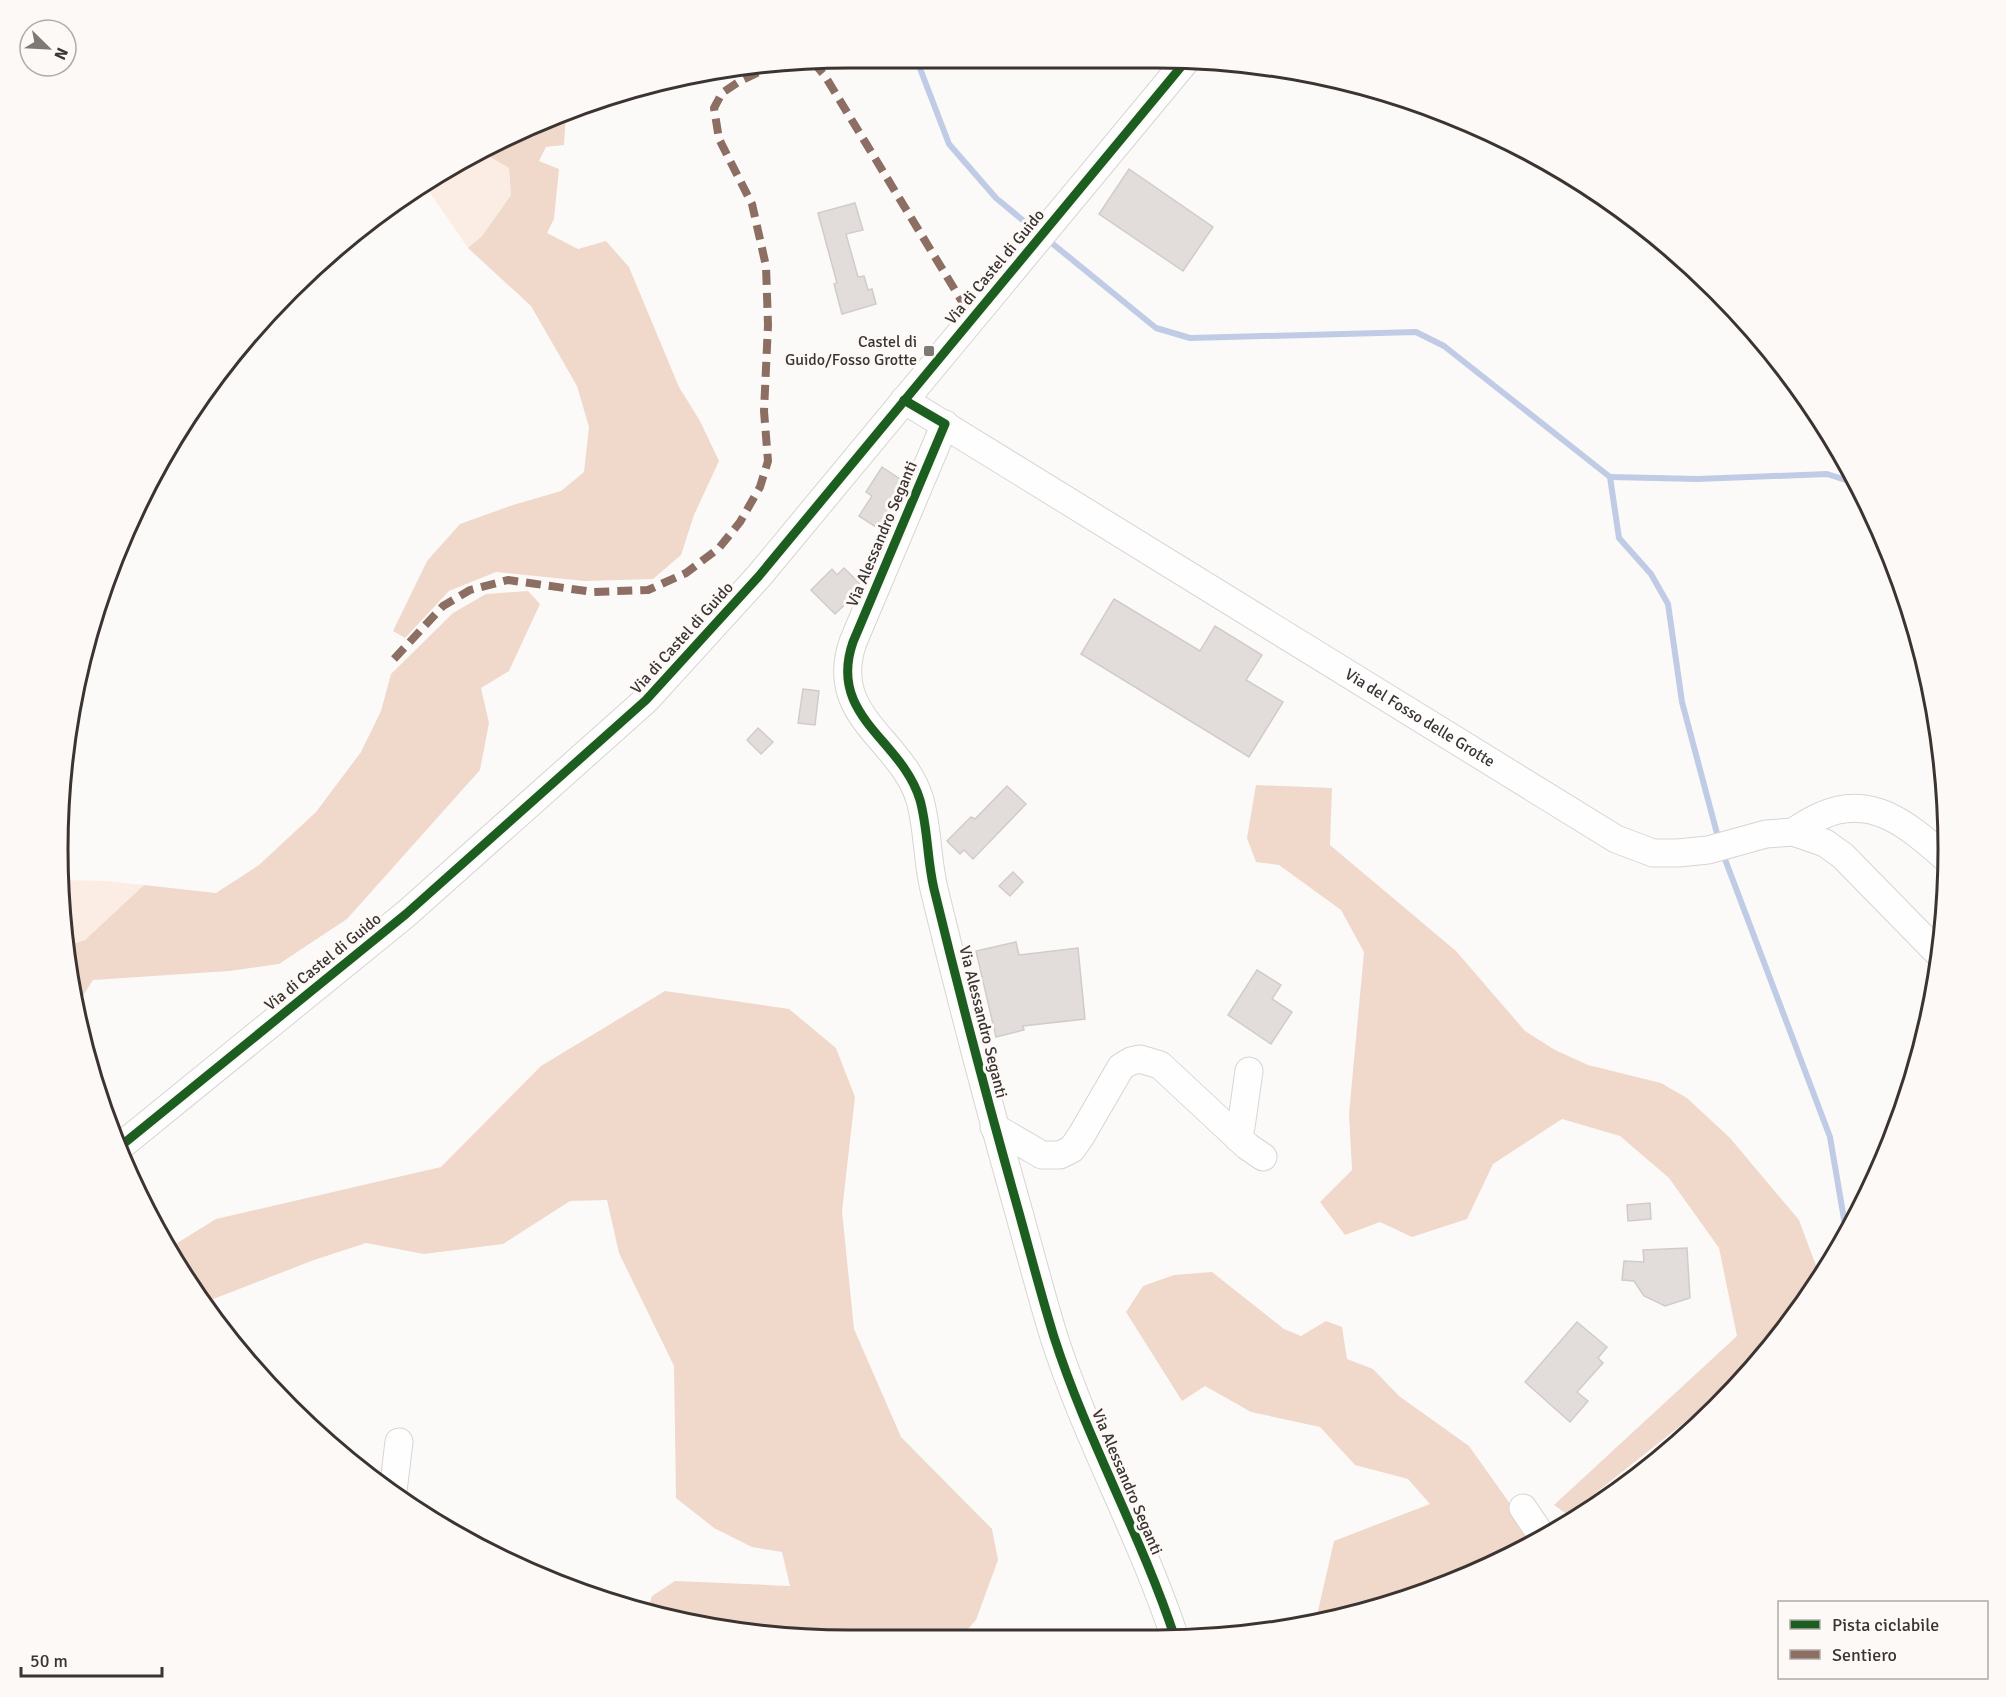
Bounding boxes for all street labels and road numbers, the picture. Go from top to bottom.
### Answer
street label: Via di Castel di Guido [941,205,1049,329]
street label: Via Alessandro Seganti [842,458,922,610]
street label: Via di Castel di Guido [626,578,738,698]
street label: Via del Fosso delle Grotte [1341,664,1498,772]
street label: Via di Castel di Guido [261,909,385,1015]
street label: Via Alessandro Seganti [954,944,1012,1100]
street label: Via Alessandro Seganti [1087,1406,1167,1558]

